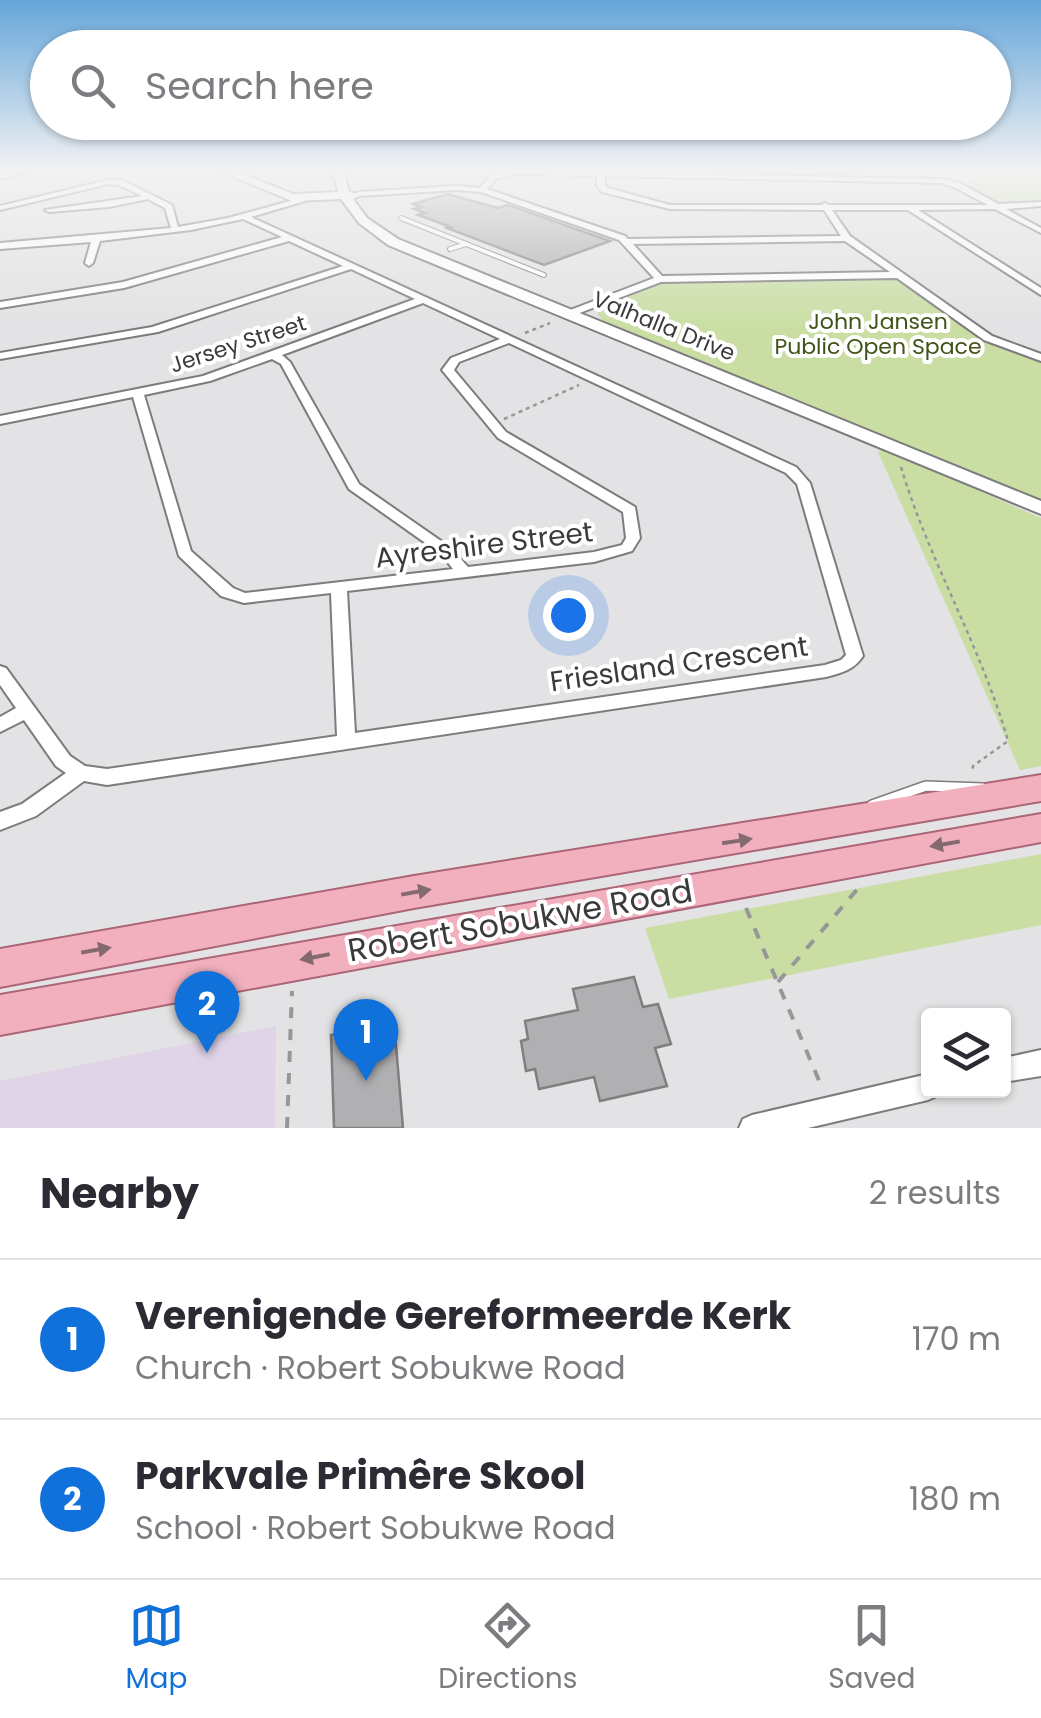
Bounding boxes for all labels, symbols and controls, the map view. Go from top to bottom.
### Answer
search box [30,30,1011,140]
icon: search [65,58,120,113]
text: Search here [145,59,374,112]
street label: Valhalla Drive [588,283,740,369]
park label: John Jansen Public Open Space [774,306,982,362]
street label: Jersey Street [166,307,310,381]
street label: Ayreshire Street [373,512,595,578]
your location [543,590,594,641]
street label: Friesland Crescent [548,627,810,701]
one-way arrow [721,833,753,848]
one-way arrow [929,837,960,853]
street label: Robert Sobukwe Road [344,868,696,972]
one-way arrow [400,884,432,899]
one-way arrow [81,942,112,957]
one-way arrow [299,950,330,965]
pin: 2 [174,970,240,1053]
pin: 1 [334,998,398,1081]
map controls [921,1008,1011,1098]
button: layers [921,1008,1011,1098]
text: Nearby [40,1164,199,1223]
text: 2 results [869,1170,1001,1215]
text: Verenigende Gereformeerde Kerk [135,1289,791,1342]
text: 1 [66,1316,79,1361]
text: 170 m [912,1316,1001,1361]
text: Church · Robert Sobukwe Road [135,1345,626,1390]
text: Parkvale Primêre Skool [135,1449,586,1502]
text: 2 [63,1476,82,1521]
text: 180 m [909,1476,1001,1521]
text: School · Robert Sobukwe Road [135,1505,616,1550]
tab: Map [125,1598,187,1700]
tab: Directions [438,1598,577,1700]
tab: Saved [828,1598,916,1700]

